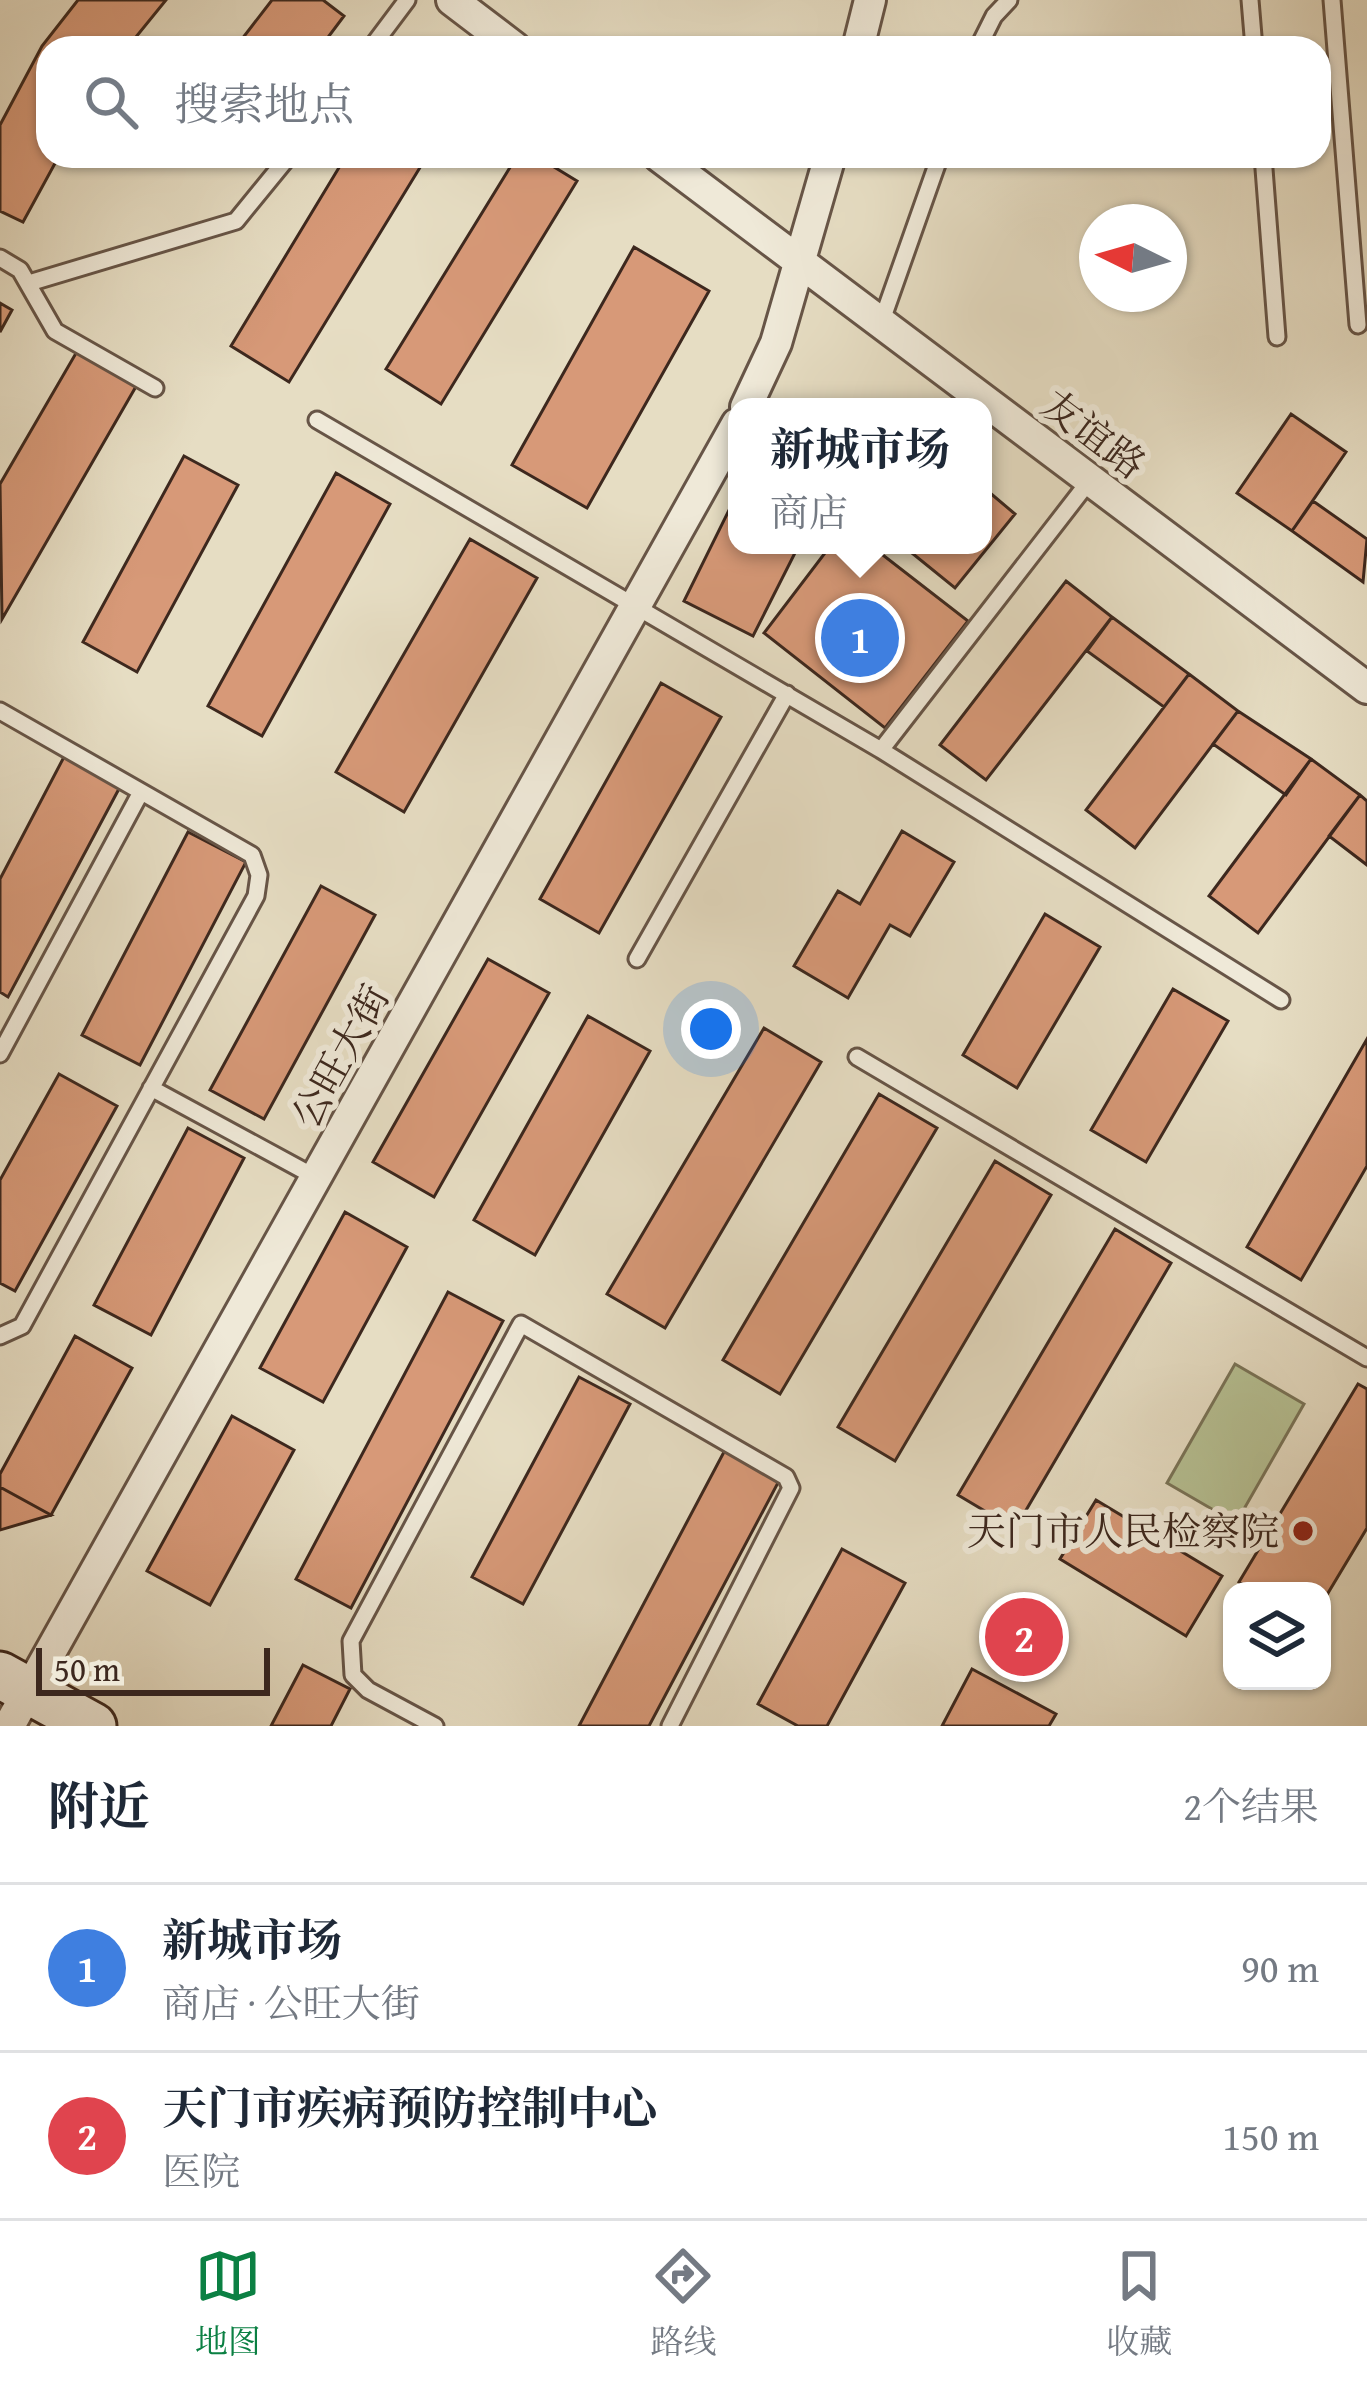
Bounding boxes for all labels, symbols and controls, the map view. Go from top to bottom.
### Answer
search box [36,36,1331,168]
icon: search [78,69,144,135]
text: 搜索地点 [174,71,354,136]
north arrow [1079,204,1187,312]
street label: 友谊路 [1030,376,1158,492]
popup [728,398,992,554]
text: 新城市场 [770,416,950,481]
text: 商店 [770,483,848,540]
pin: 1 [821,593,899,683]
street label: 公旺大街 [277,974,402,1138]
your location [681,999,741,1059]
place label: 天门市人民检察院 [967,1502,1279,1559]
marker: 天门市人民检察院 [1290,1518,1316,1544]
map controls [1223,1582,1331,1690]
button: layers [1223,1582,1331,1690]
pin: 2 [985,1592,1063,1682]
scale bar [36,1642,270,1695]
text: 50 m [54,1645,120,1693]
text: 附近 [48,1768,150,1843]
text: 2个结果 [1183,1777,1319,1834]
text: 新城市场 [162,1907,342,1972]
text: 1 [77,1939,97,1996]
text: 90 m [1241,1939,1319,1996]
text: 商店 · 公旺大街 [162,1974,420,2031]
text: 天门市疾病预防控制中心 [162,2075,657,2140]
text: 2 [77,2107,97,2164]
text: 150 m [1222,2107,1319,2164]
text: 医院 [162,2142,240,2199]
tab: 地图 [195,2243,261,2365]
tab: 路线 [650,2243,716,2365]
tab: 收藏 [1106,2243,1172,2365]

